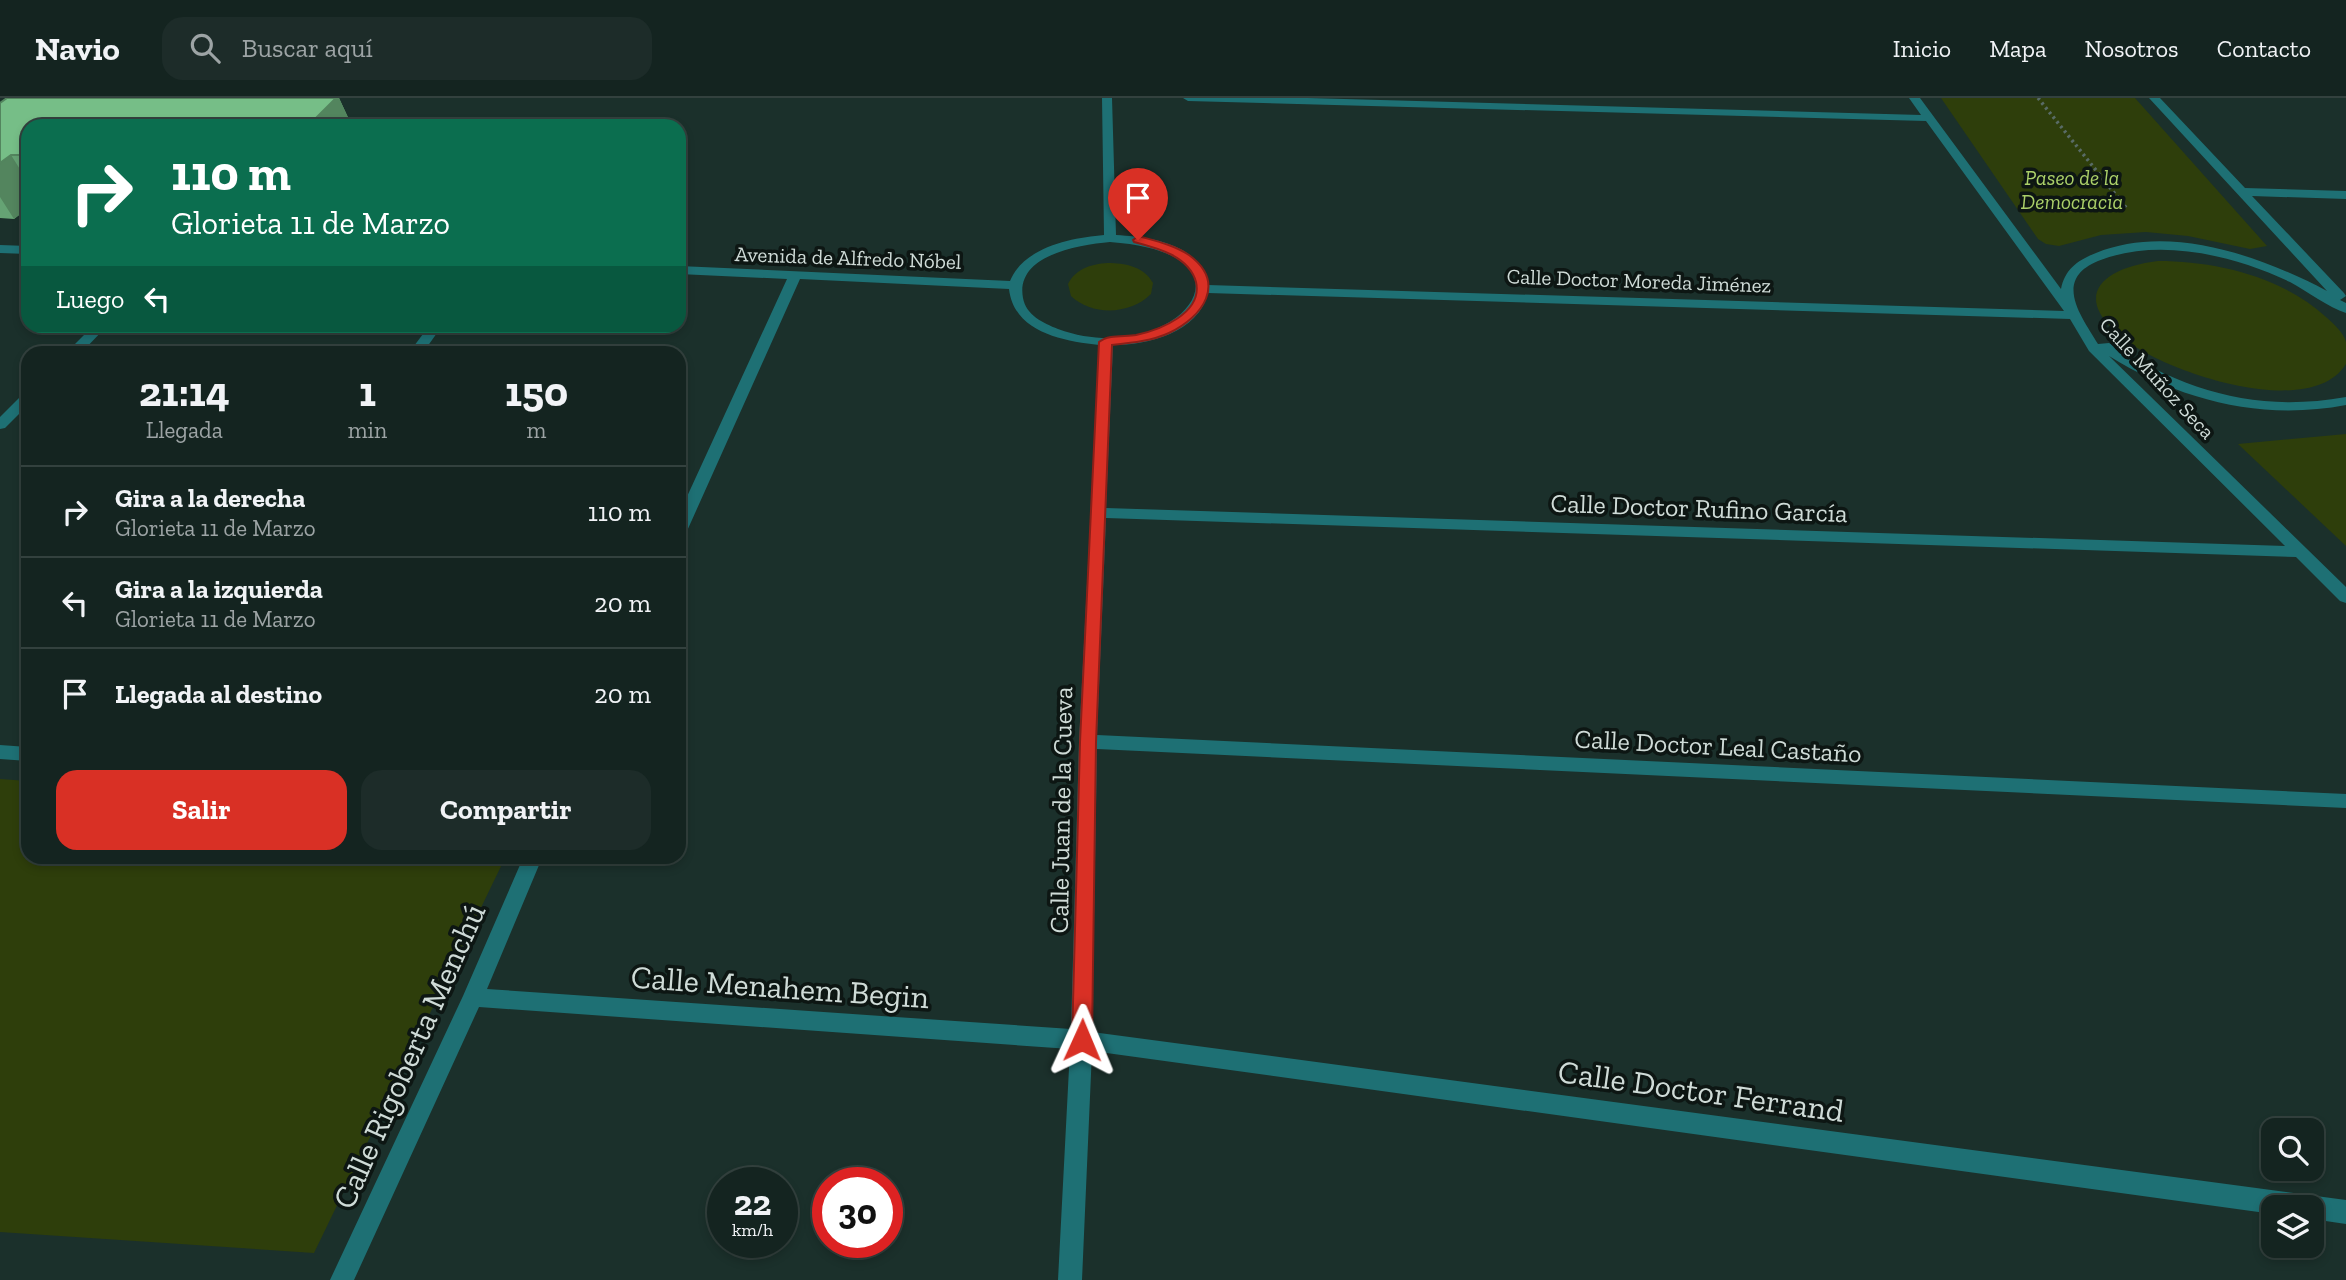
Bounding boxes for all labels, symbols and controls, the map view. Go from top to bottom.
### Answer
search box [162,17,652,80]
text: Navio [35,29,120,68]
icon: search [186,29,224,67]
text: Buscar aquí [242,32,373,64]
text: Inicio [1893,34,1951,63]
text: Mapa [1989,34,2046,63]
text: Nosotros [2084,34,2179,63]
text: Contacto [2217,34,2311,63]
text: 110 m [171,144,291,203]
icon: right [56,147,147,238]
park label: Paseo de la Democracia [2021,165,2123,214]
pin [1108,168,1168,240]
icon: arrive [1119,179,1157,217]
text: Glorieta 11 de Marzo [171,204,450,242]
street label: Avenida de Alfredo Nóbel [734,241,962,274]
street label: Calle Doctor Moreda Jiménez [1506,263,1772,298]
icon: left [138,280,176,318]
text: Luego [56,283,124,315]
street label: Calle Muñoz Seca [2094,311,2220,444]
text: 21:14 [139,366,230,417]
text: 1 [359,366,376,417]
text: 150 [505,366,568,417]
text: Llegada [146,416,223,444]
text: min [348,416,387,444]
text: m [527,416,546,444]
text: Gira a la derecha [115,482,305,514]
street label: Calle Doctor Rufino García [1550,487,1849,529]
icon: right [56,493,94,531]
text: 110 m [588,496,651,528]
text: Glorieta 11 de Marzo [115,514,315,542]
text: Gira a la izquierda [115,573,323,605]
icon: left [56,584,94,622]
text: 20 m [594,587,651,619]
text: Glorieta 11 de Marzo [115,605,315,633]
icon: arrive [56,675,94,713]
text: Llegada al destino [115,678,322,710]
text: 20 m [594,678,651,710]
street label: Calle Juan de la Cueva [1043,686,1079,934]
street label: Calle Doctor Leal Castaño [1574,723,1862,769]
button: Salir [56,770,347,850]
button: Compartir [361,770,651,850]
street label: Calle Rigoberta Menchú [325,898,493,1214]
street label: Calle Menahem Begin [630,958,931,1016]
position arrow [1045,1003,1119,1077]
street label: Calle Doctor Ferrand [1556,1052,1847,1130]
map controls [2261,1118,2324,1258]
button: search [2261,1118,2324,1181]
speed limit sign: 30 [812,1167,903,1258]
text: 22 [734,1182,771,1224]
button: layers [2261,1195,2324,1258]
text: km/h [732,1219,773,1241]

